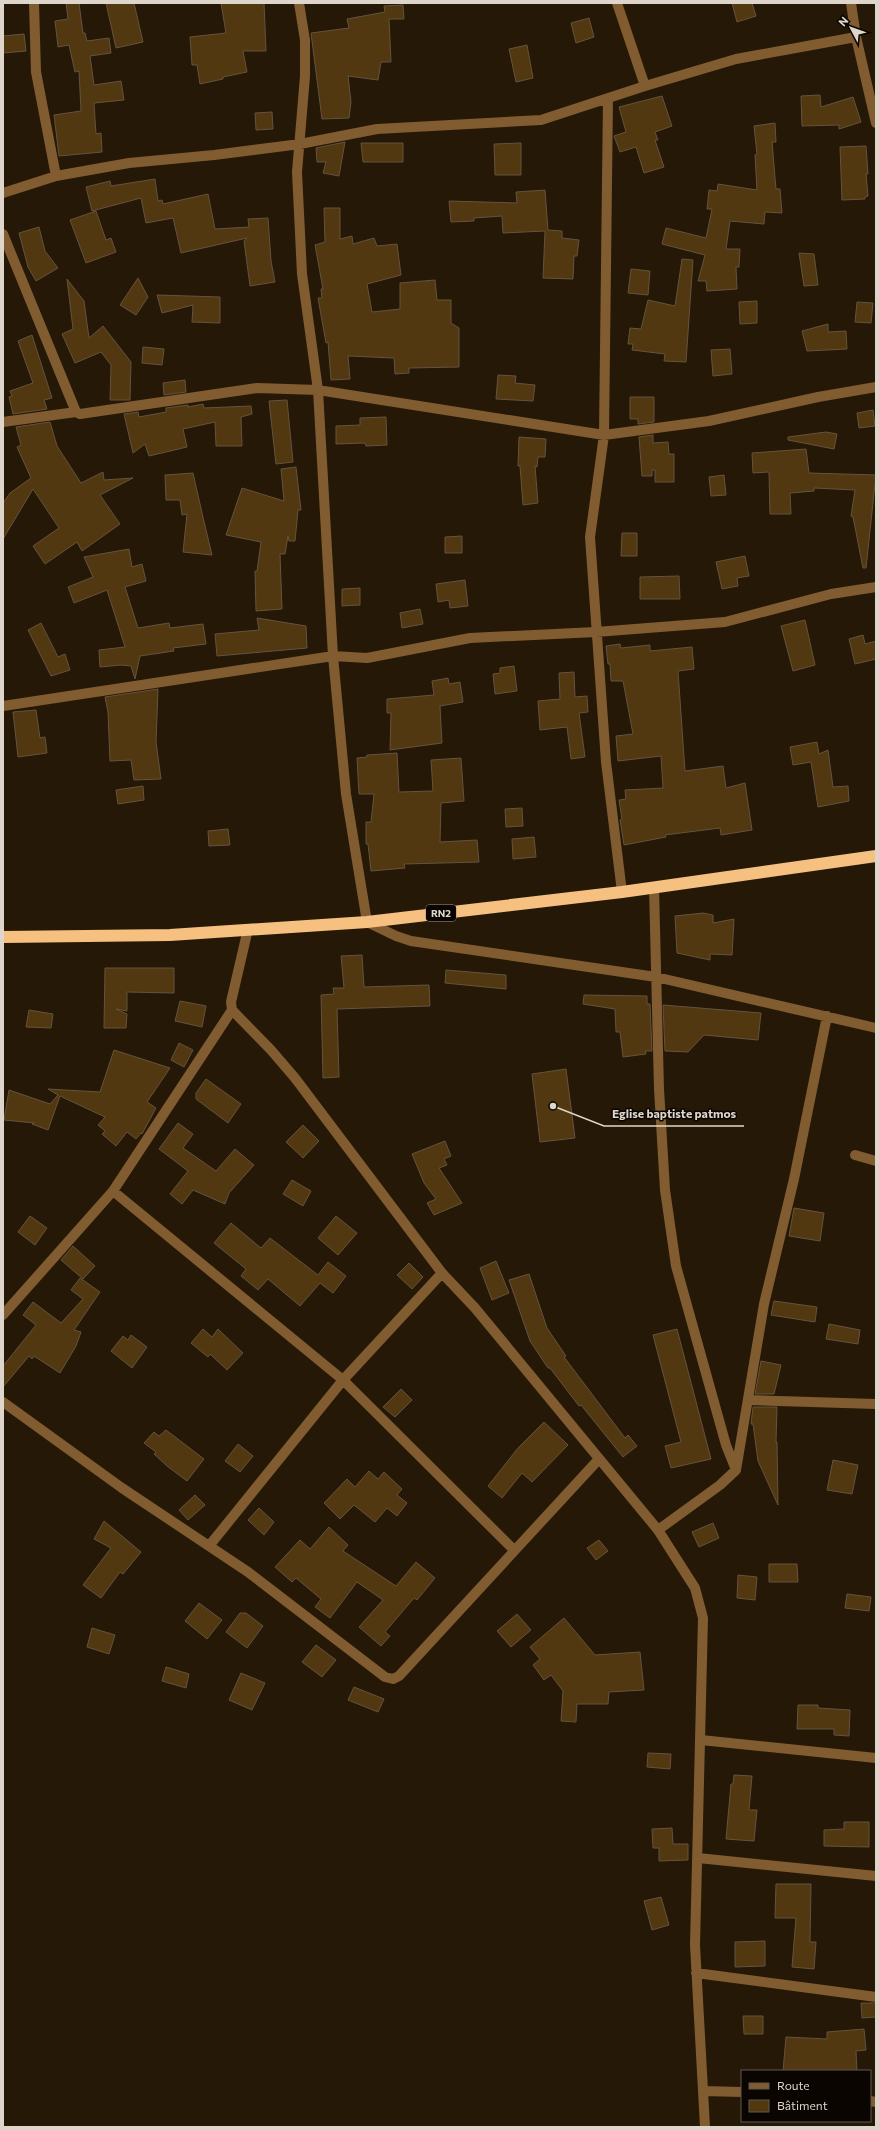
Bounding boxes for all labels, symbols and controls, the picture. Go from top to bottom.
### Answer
north arrow [831,8,871,48]
text: N [835,14,851,28]
road number: RN2 [426,905,456,921]
callout: Eglise baptiste patmos [604,1102,744,1126]
text: Eglise baptiste patmos [612,1106,737,1120]
legend [741,2070,871,2122]
text: Route [777,2078,810,2092]
text: Bâtiment [777,2098,828,2112]

